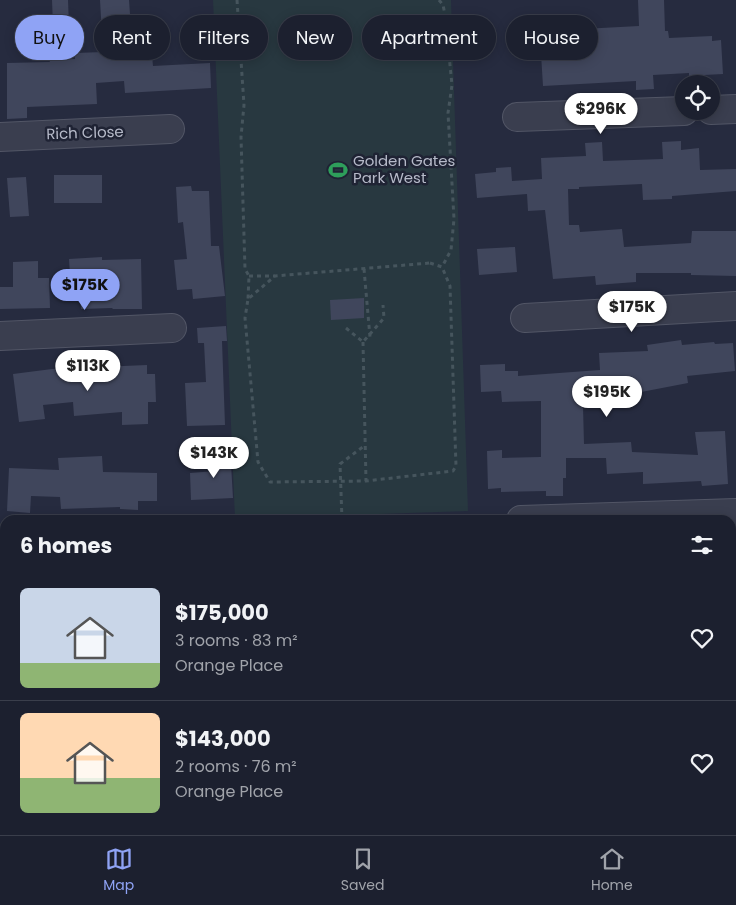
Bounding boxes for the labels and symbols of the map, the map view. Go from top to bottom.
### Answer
pin: $296K [566,92,636,135]
street label: Rich Close [46,121,124,144]
place label: Golden Gates Park West [353,150,456,188]
sports icon: Golden Gates Park West [327,159,349,181]
pin: $175K [50,268,120,311]
pin: $175K [597,290,667,333]
pin: $113K [53,350,123,392]
pin: $195K [572,376,642,418]
pin: $143K [179,436,249,479]

